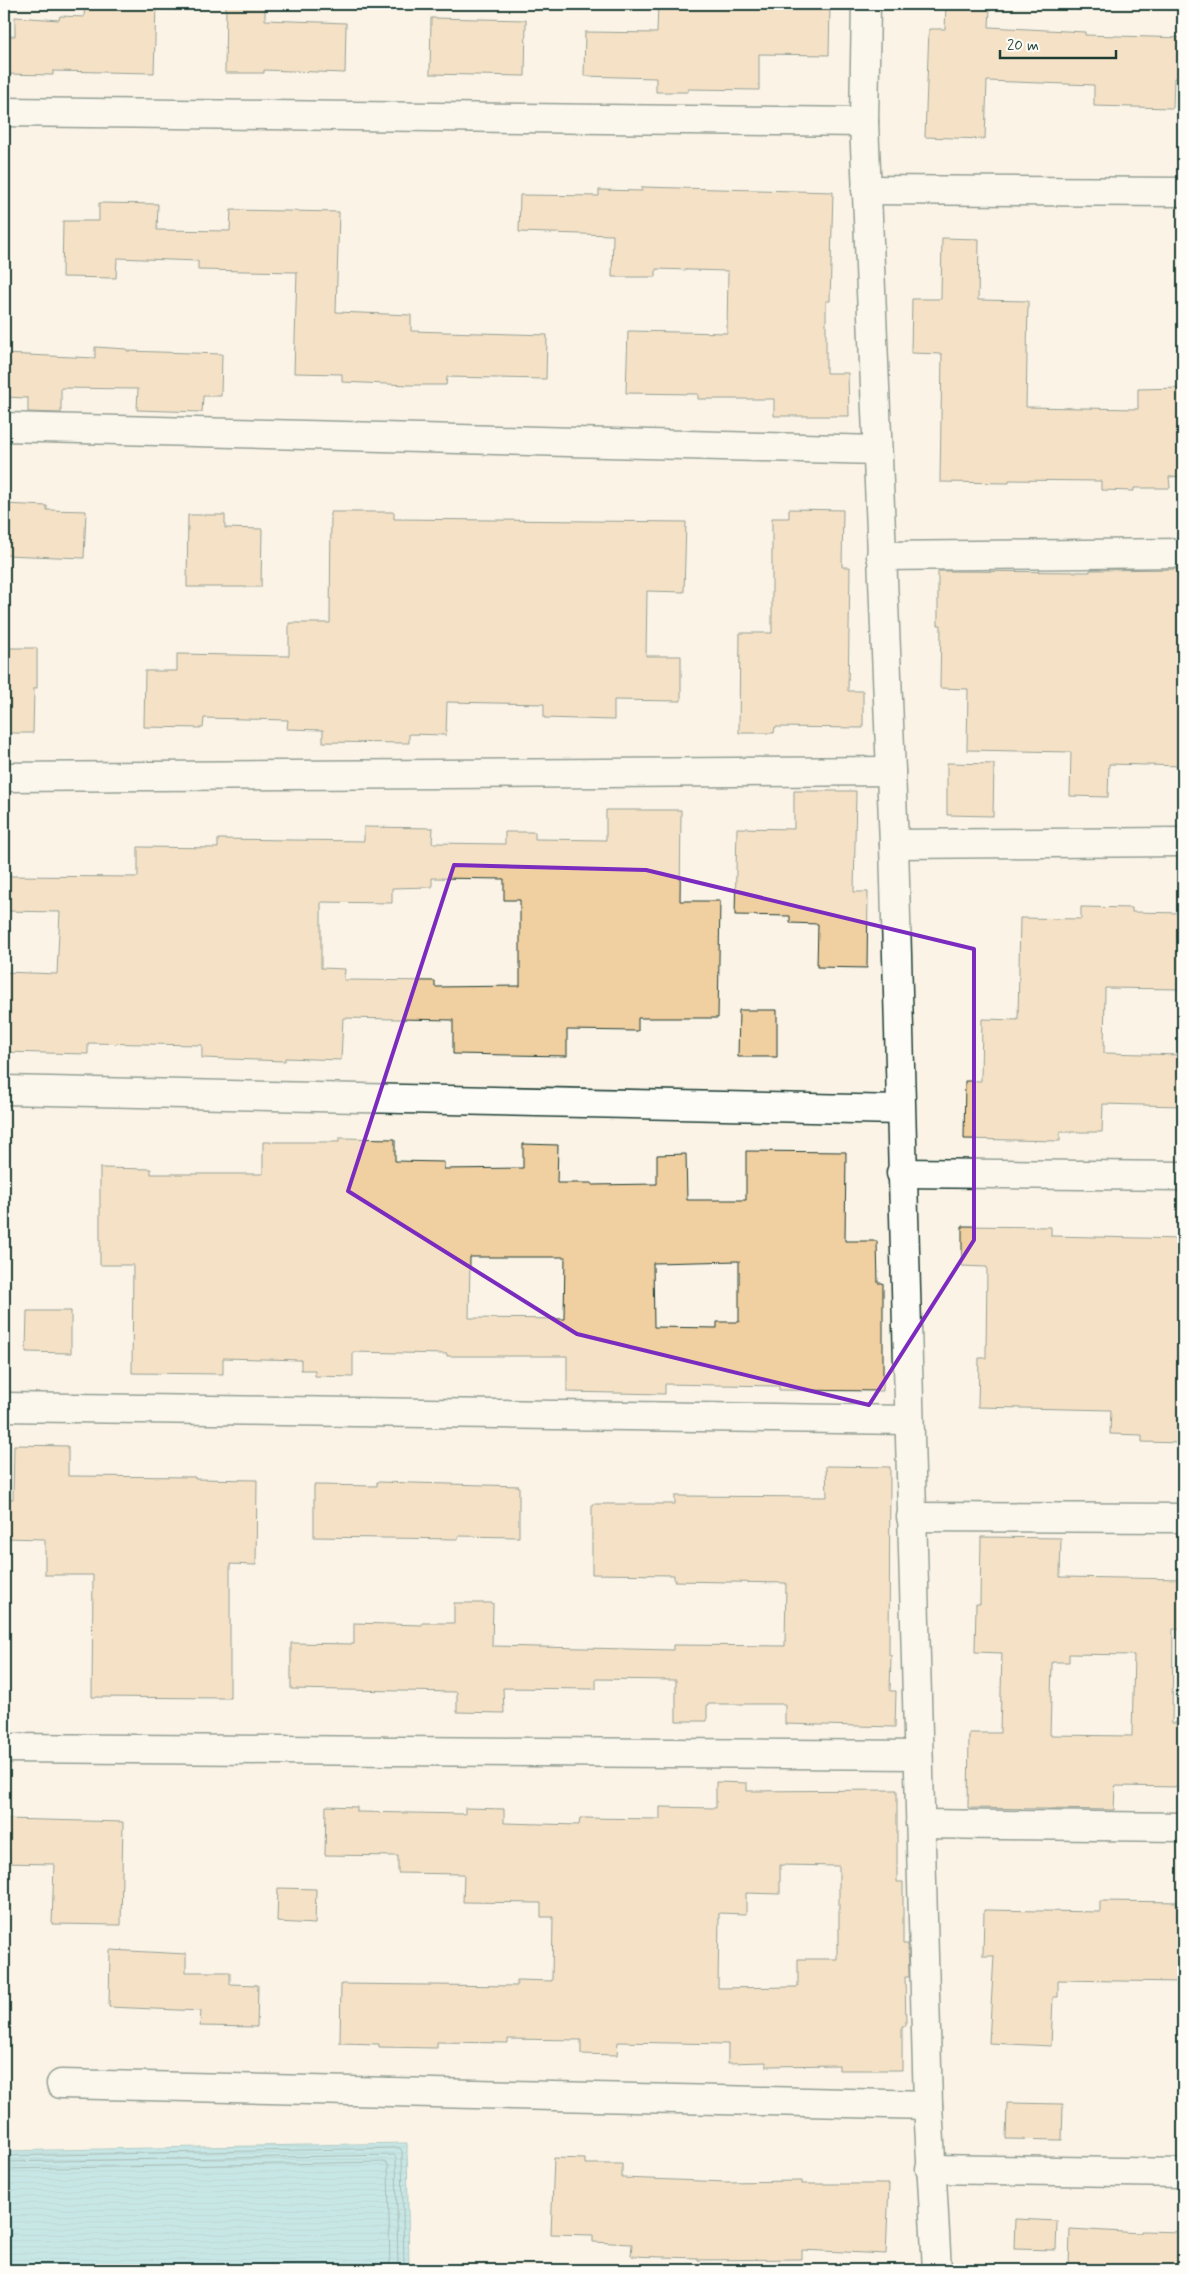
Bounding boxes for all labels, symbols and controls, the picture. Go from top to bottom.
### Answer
scale bar [1000,28,1116,60]
text: 20 m [1007,36,1039,56]

